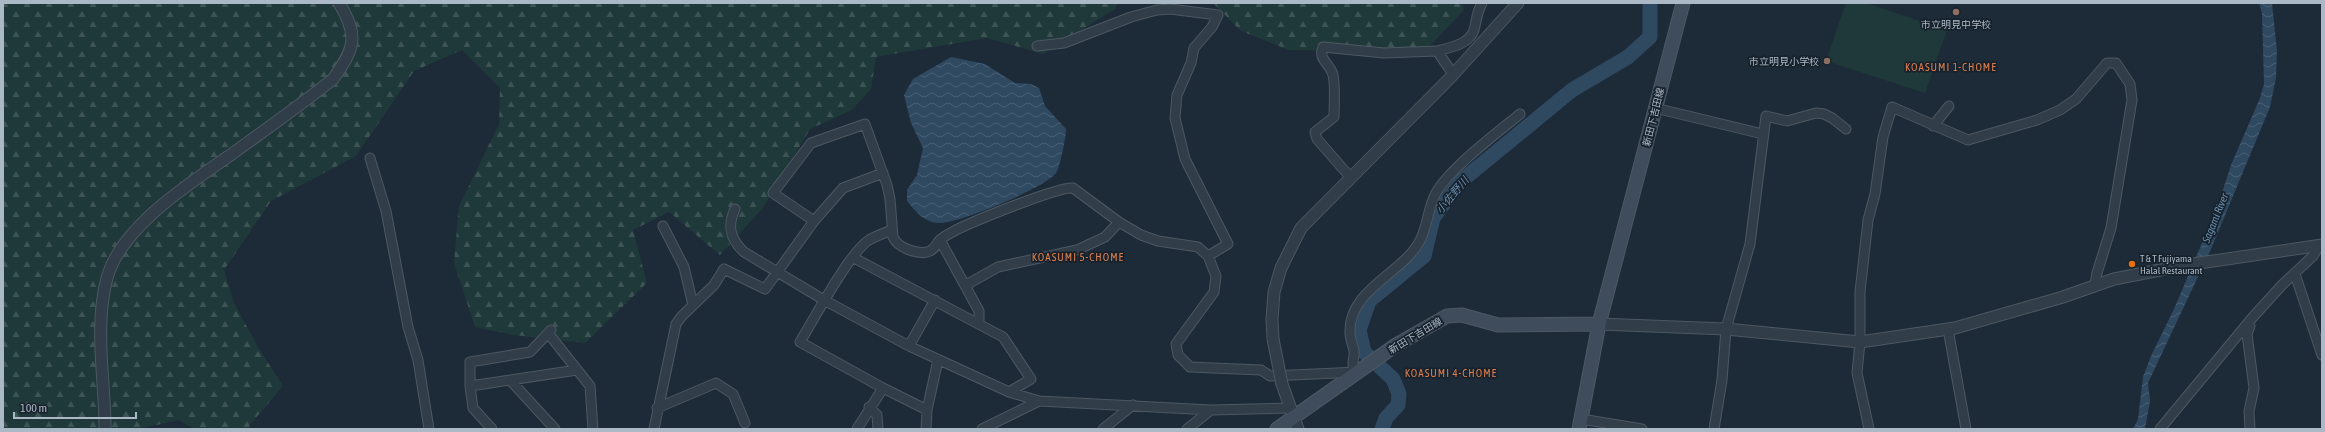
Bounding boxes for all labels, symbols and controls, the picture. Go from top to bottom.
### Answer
marker: 市立明見中学校 [1951,7,1961,17]
place label: 市立明見中学校 [1921,19,1991,30]
place label: 市立明見小学校 [1749,56,1819,67]
marker: 市立明見小学校 [1822,56,1832,66]
district label: KOASUMI 1-CHOME [1905,61,1997,73]
street label: 新田下吉田線 [1641,87,1666,148]
water label: 小佐野川 [1433,174,1471,216]
water label: Sagami River [2199,191,2231,245]
district label: KOASUMI 5-CHOME [1032,251,1124,263]
place label: T & T Fujiyama Halal Restaurant [2140,253,2202,276]
marker: T & T Fujiyama Halal Restaurant [2127,259,2137,269]
street label: 新田下吉田線 [1387,315,1444,356]
district label: KOASUMI 4-CHOME [1405,367,1497,379]
scale bar [14,394,136,420]
text: 100 m [20,401,47,415]

